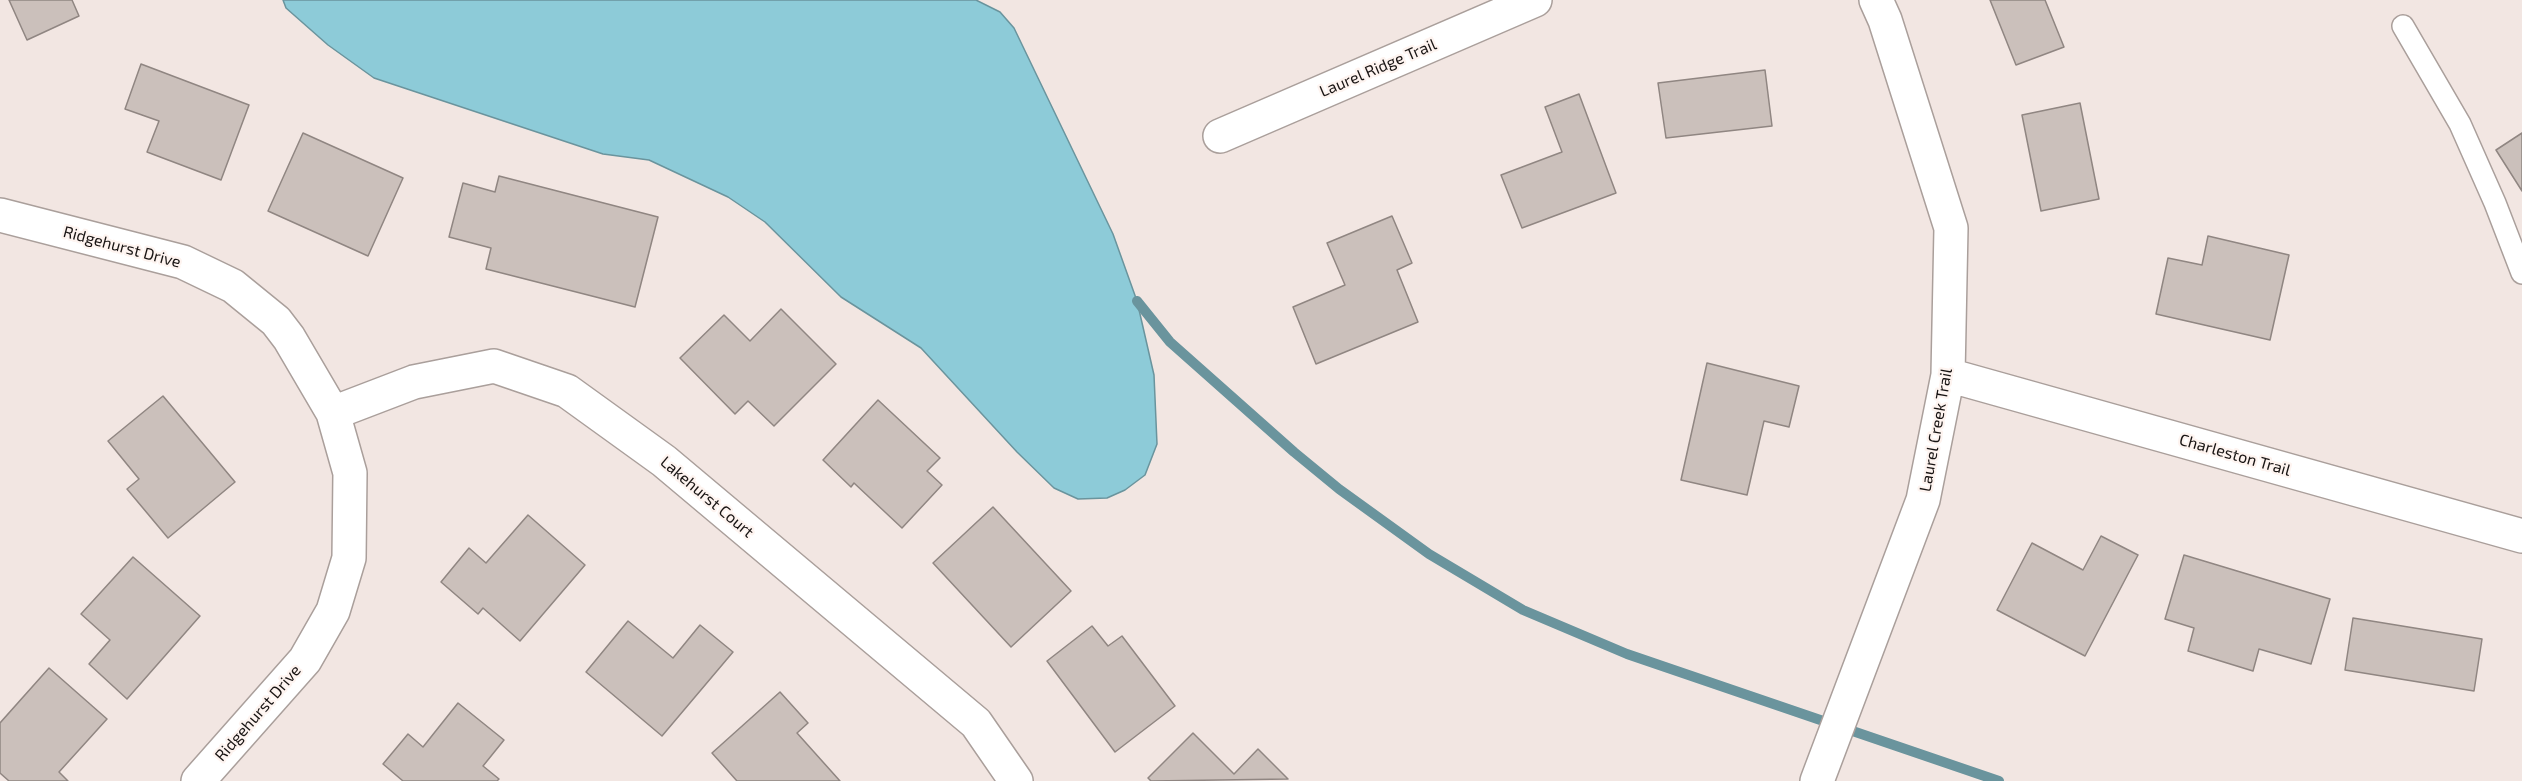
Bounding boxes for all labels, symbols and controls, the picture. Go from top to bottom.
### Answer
street label: Laurel Ridge Trail [1317,35,1439,101]
street label: Ridgehurst Drive [61,222,183,272]
street label: Laurel Creek Trail [1916,367,1956,493]
street label: Charleston Trail [2177,430,2293,480]
street label: Lakehurst Court [656,452,758,542]
street label: Ridgehurst Drive [211,661,305,765]

